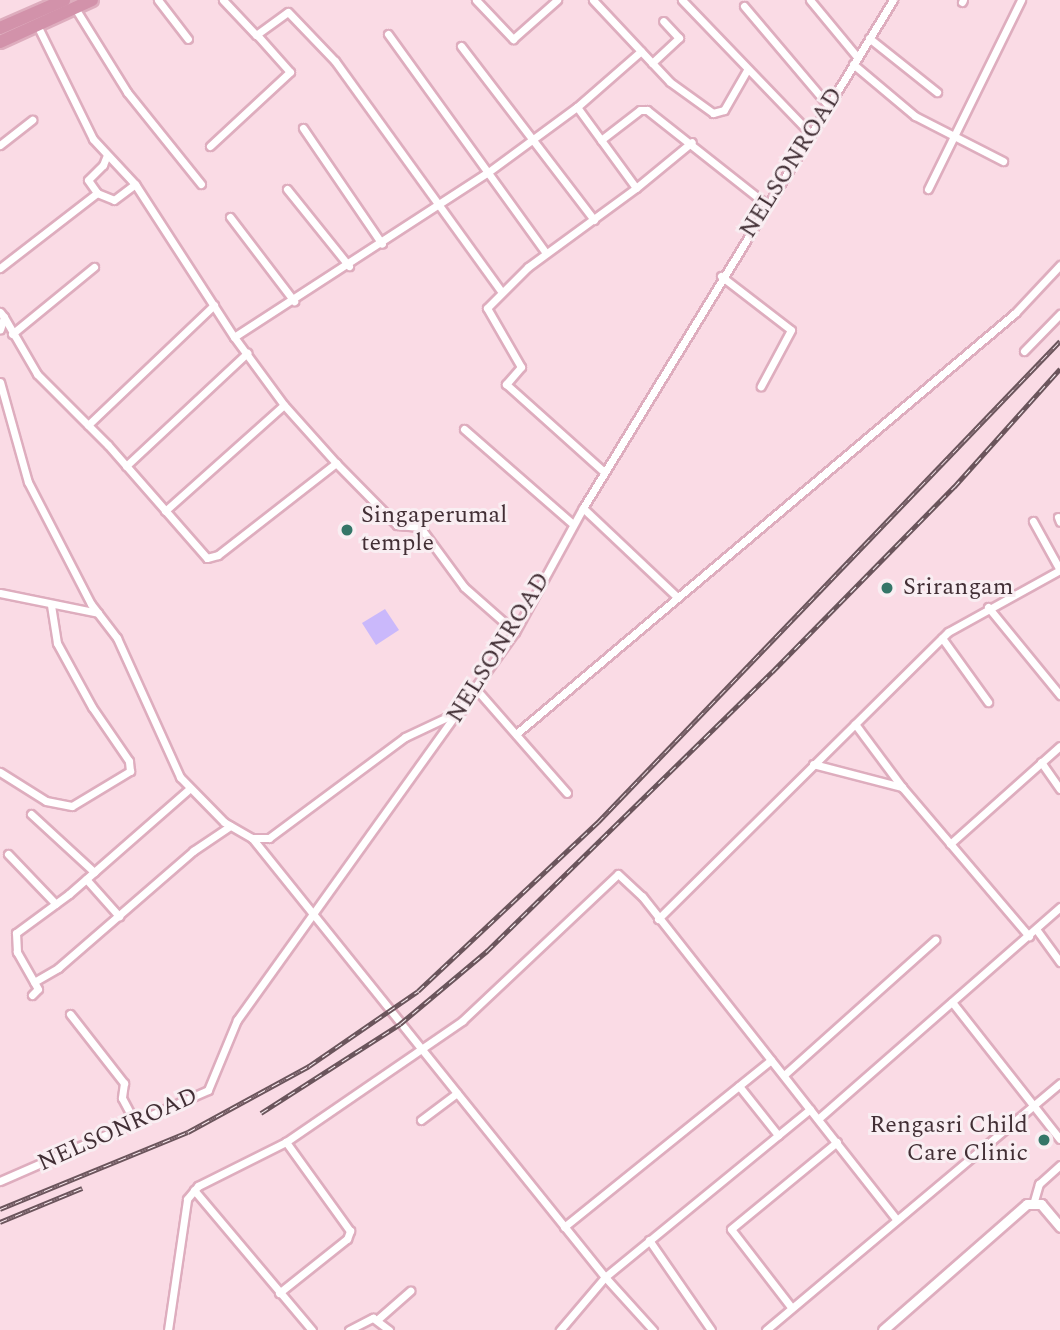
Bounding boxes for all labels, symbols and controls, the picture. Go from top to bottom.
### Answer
street label: NELSONROAD [734,82,850,244]
place label: Singaperumal temple [361,502,507,558]
marker: Singaperumal temple [339,522,355,538]
street label: NELSONROAD [441,567,557,729]
place label: Srirangam [903,574,1013,602]
marker: Srirangam [877,578,897,598]
street label: NELSONROAD [34,1082,202,1178]
place label: Rengasri Child Care Clinic [869,1112,1028,1168]
marker: Rengasri Child Care Clinic [1034,1130,1054,1150]

